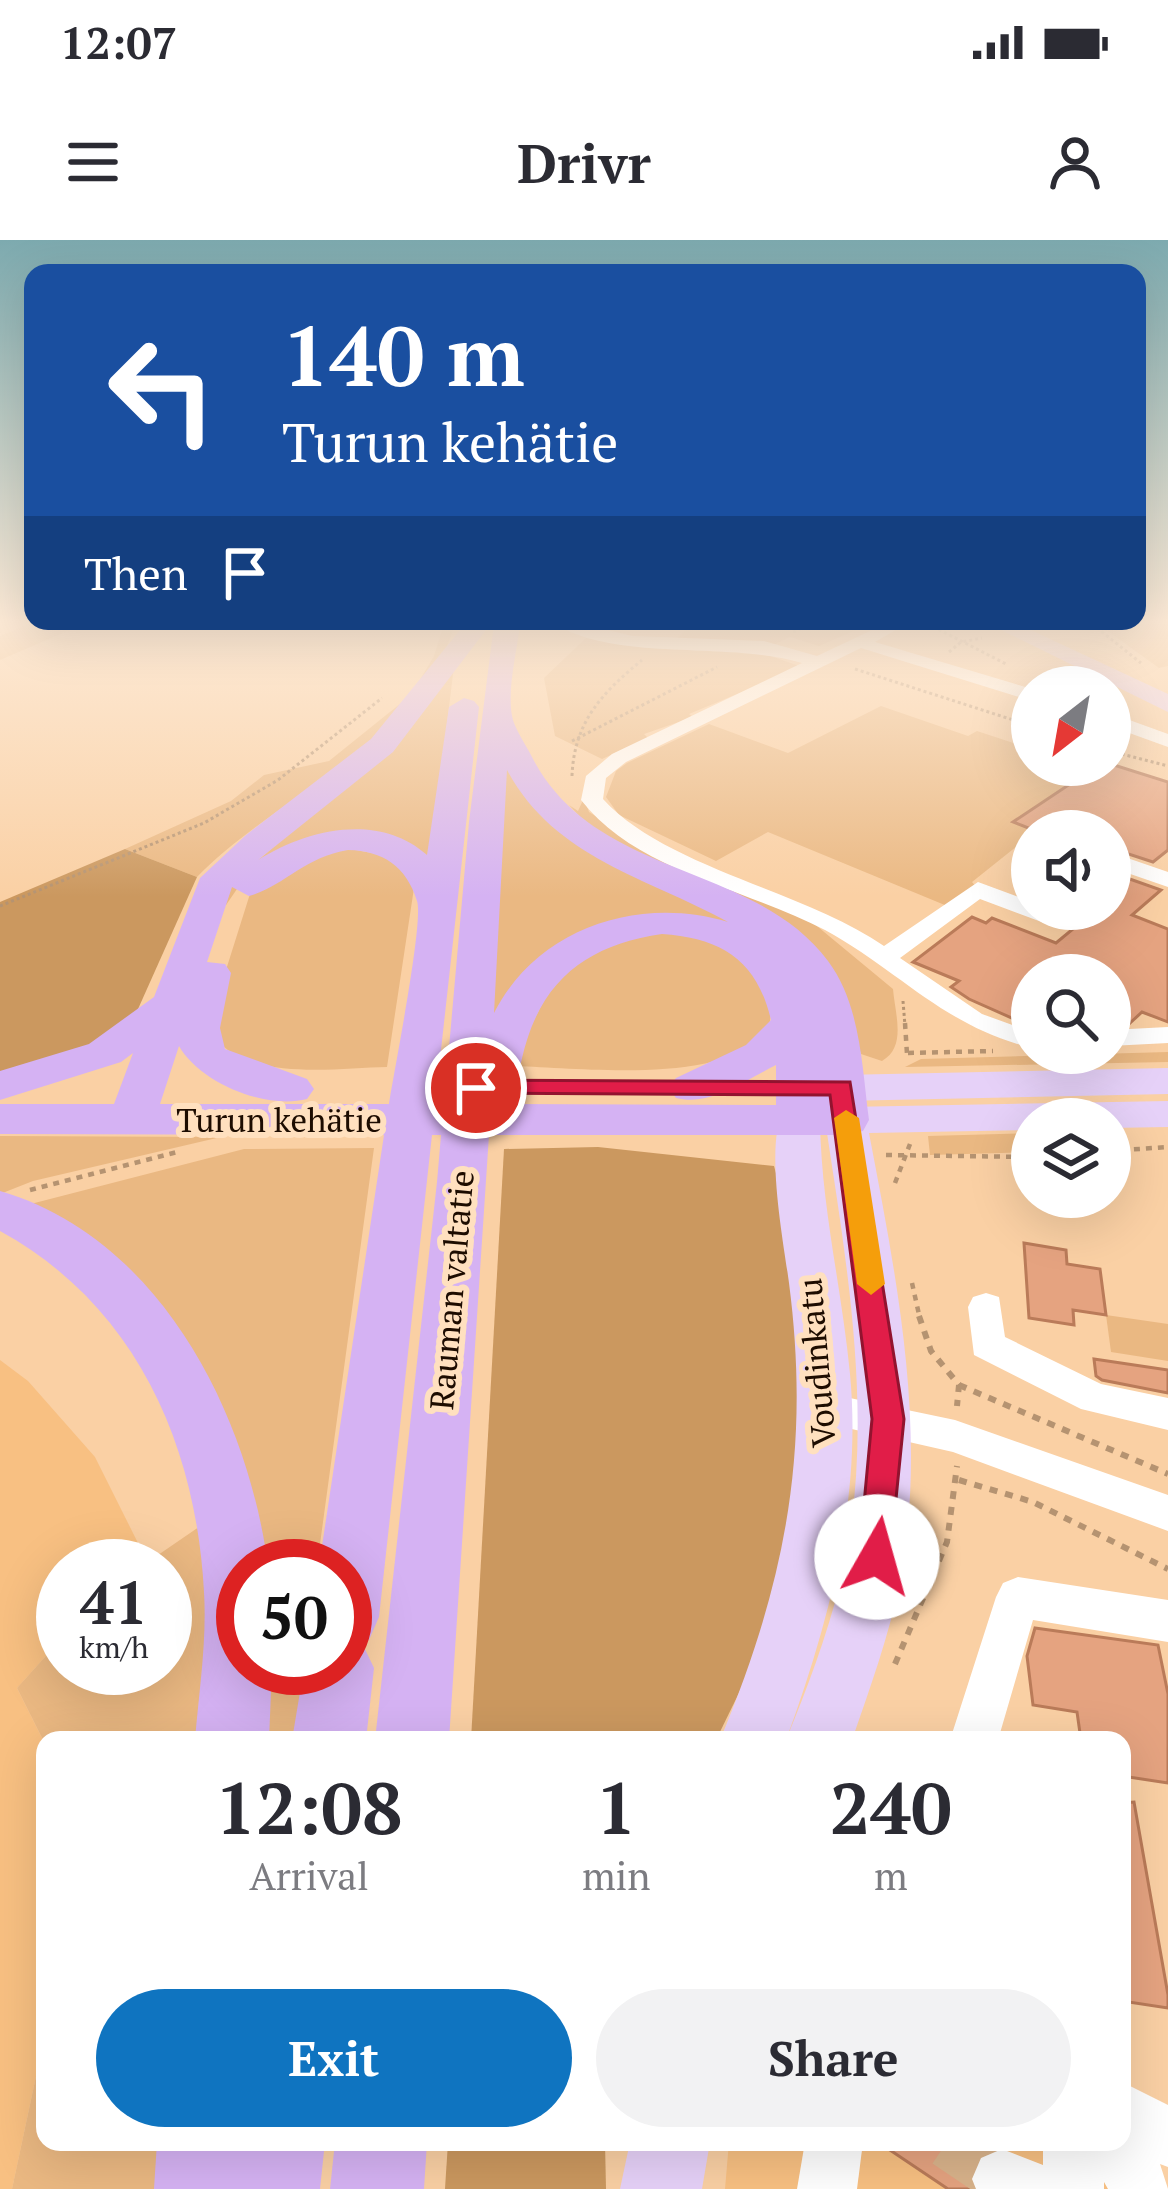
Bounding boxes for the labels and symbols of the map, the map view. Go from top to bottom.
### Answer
north arrow [1011,666,1131,786]
pin [425,1037,527,1139]
street label: Turun kehätie [176,1098,382,1141]
street label: Rauman valtatie [419,1168,483,1412]
street label: Voudinkatu [787,1277,845,1449]
position arrow [814,1494,940,1620]
speed limit sign: 50 [216,1539,372,1695]

